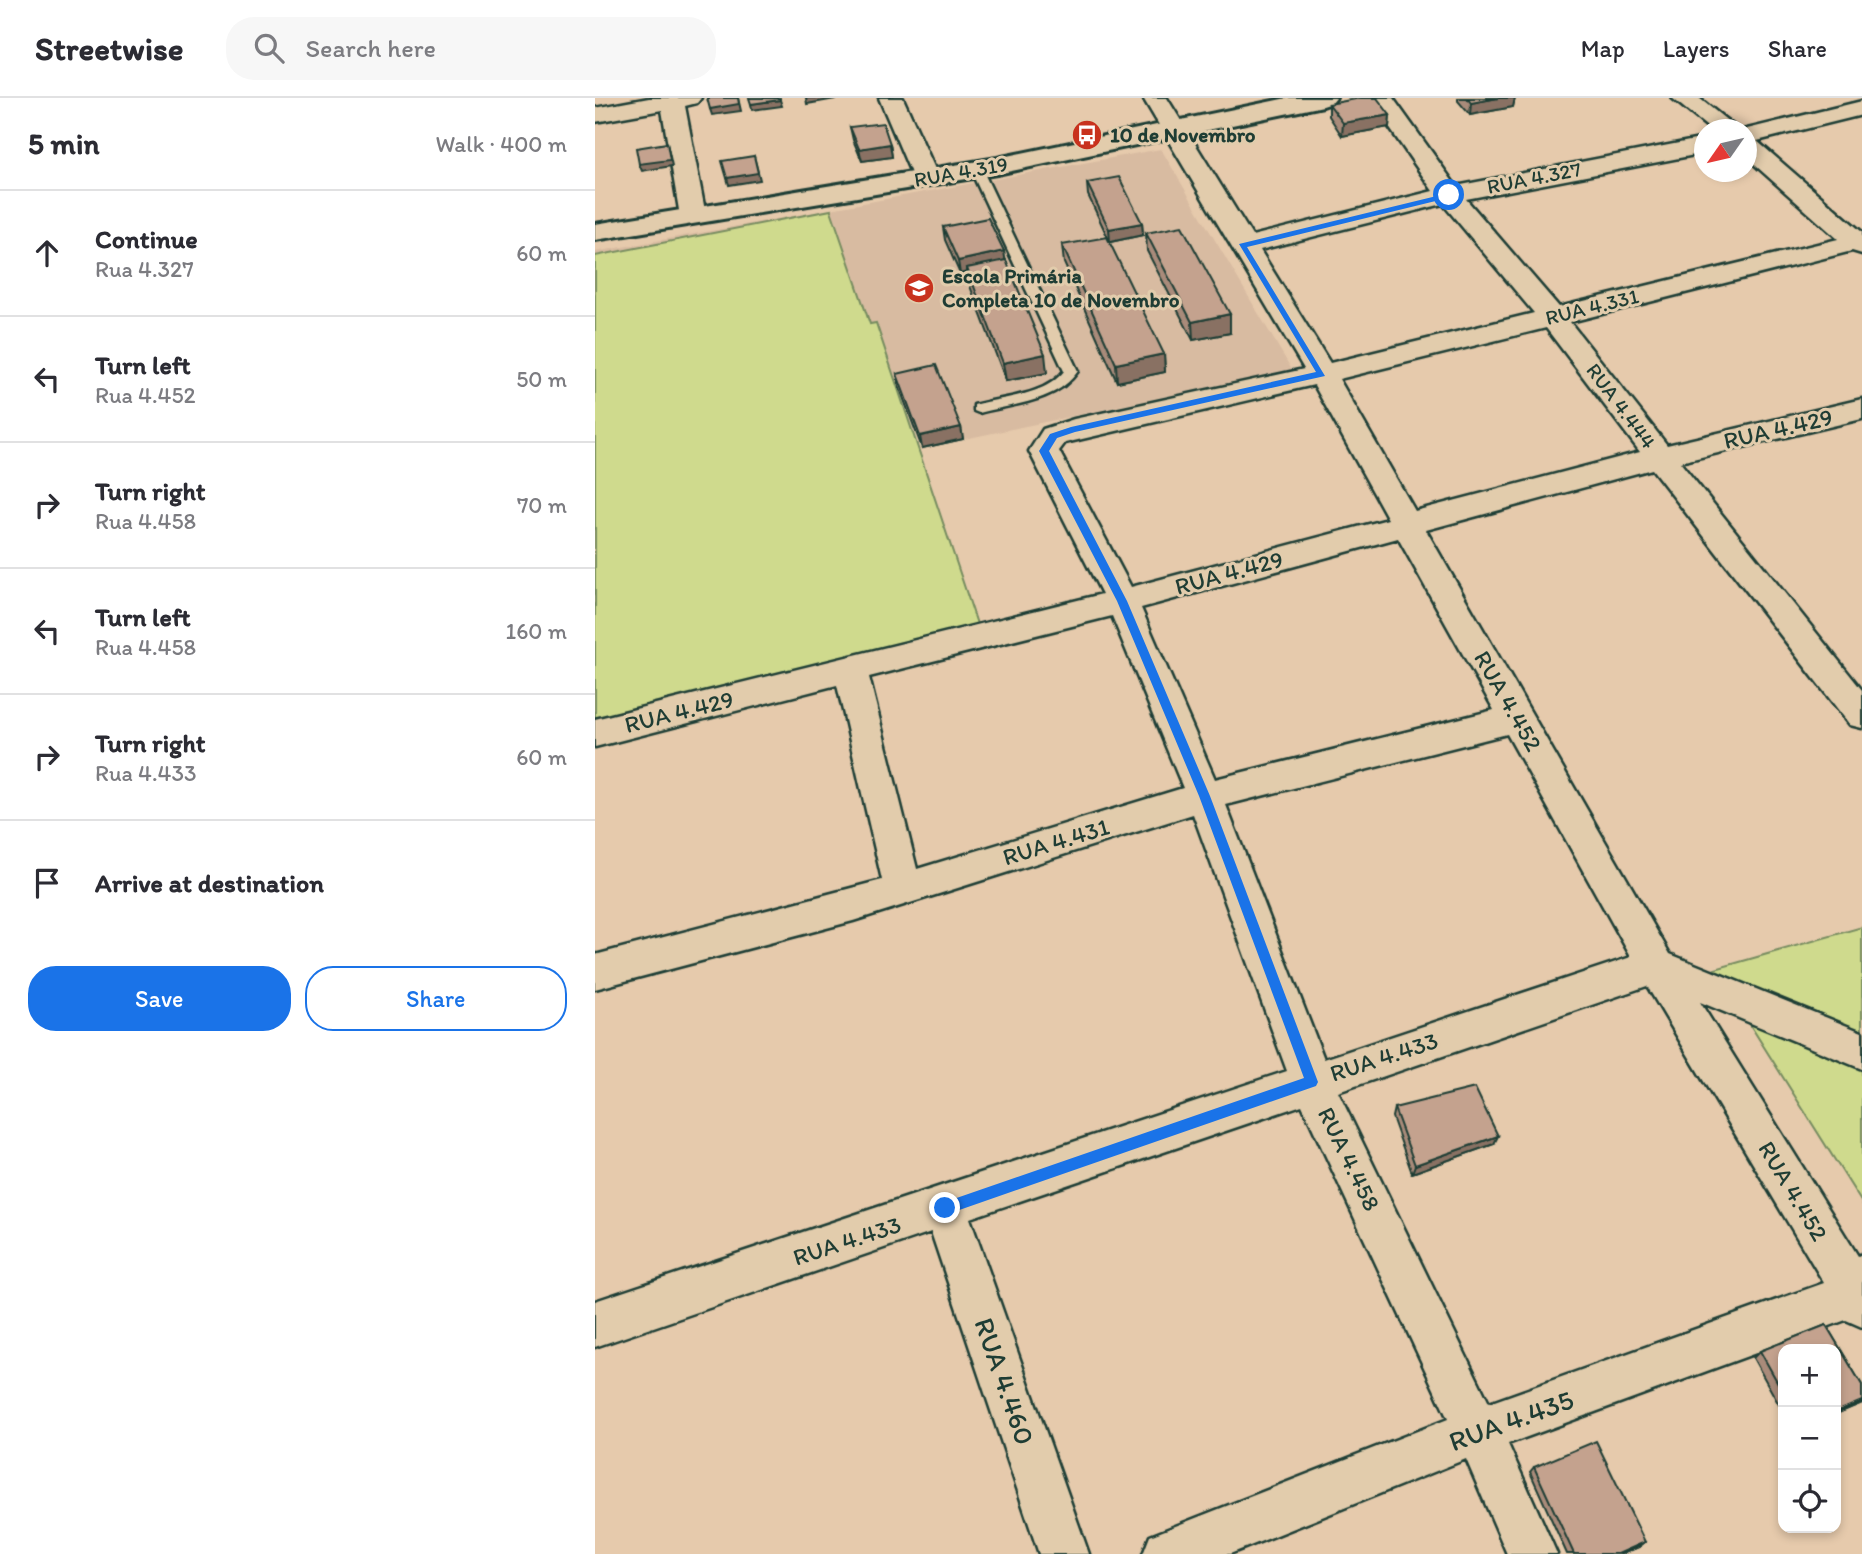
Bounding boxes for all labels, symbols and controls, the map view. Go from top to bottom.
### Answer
search box [226,17,716,80]
text: Streetwise [35,29,184,68]
icon: search [250,29,288,67]
text: Search here [306,32,436,64]
text: Map [1581,34,1625,63]
text: Layers [1663,34,1730,63]
text: Share [1768,34,1827,63]
bus stop icon: 10 de Novembro [1070,118,1104,152]
north arrow [1694,119,1757,182]
place label: 10 de Novembro [1110,122,1256,147]
text: 5 min [28,125,99,162]
text: Walk · 400 m [435,130,567,158]
street label: RUA 4.319 [912,151,1010,192]
street label: RUA 4.327 [1485,156,1583,199]
route start [1433,179,1464,210]
text: Continue [95,223,198,255]
icon: ahead [28,234,66,272]
text: 60 m [516,239,567,267]
text: Rua 4.327 [95,255,194,283]
place label: Escola Primária Completa 10 de Novembro [942,263,1180,313]
school or university icon: Escola Primária Completa 10 de Novembro [902,271,936,305]
street label: RUA 4.331 [1543,283,1641,330]
text: Turn left [95,349,191,381]
street label: RUA 4.444 [1581,358,1662,454]
icon: left [28,360,66,398]
text: 50 m [516,365,567,393]
text: Rua 4.452 [95,381,196,409]
street label: RUA 4.429 [1720,402,1835,455]
text: Turn right [95,475,206,507]
icon: right [28,486,66,524]
text: 70 m [517,491,567,519]
text: Rua 4.458 [95,507,196,535]
street label: RUA 4.429 [1171,544,1286,601]
text: Turn left [95,601,191,633]
icon: left [28,612,66,650]
text: 160 m [505,617,567,645]
text: Rua 4.458 [95,633,196,661]
street label: RUA 4.452 [1468,645,1549,756]
street label: RUA 4.429 [621,684,736,739]
text: Turn right [95,727,206,759]
icon: right [28,738,66,776]
text: 60 m [516,743,567,771]
text: Rua 4.433 [95,759,196,787]
street label: RUA 4.431 [999,812,1113,871]
icon: arrive [28,864,66,902]
text: Arrive at destination [95,867,324,899]
button: Save [28,966,291,1031]
button: Share [305,966,567,1031]
street label: RUA 4.433 [1326,1025,1442,1088]
street label: RUA 4.458 [1312,1102,1387,1215]
street label: RUA 4.452 [1752,1136,1835,1246]
route end [929,1192,960,1223]
street label: RUA 4.433 [789,1209,905,1272]
street label: RUA 4.460 [967,1313,1043,1449]
map controls [1778,1344,1841,1533]
button: + [1778,1344,1841,1407]
street label: RUA 4.435 [1444,1382,1578,1458]
button: − [1778,1407,1841,1470]
button: locate [1778,1470,1841,1533]

